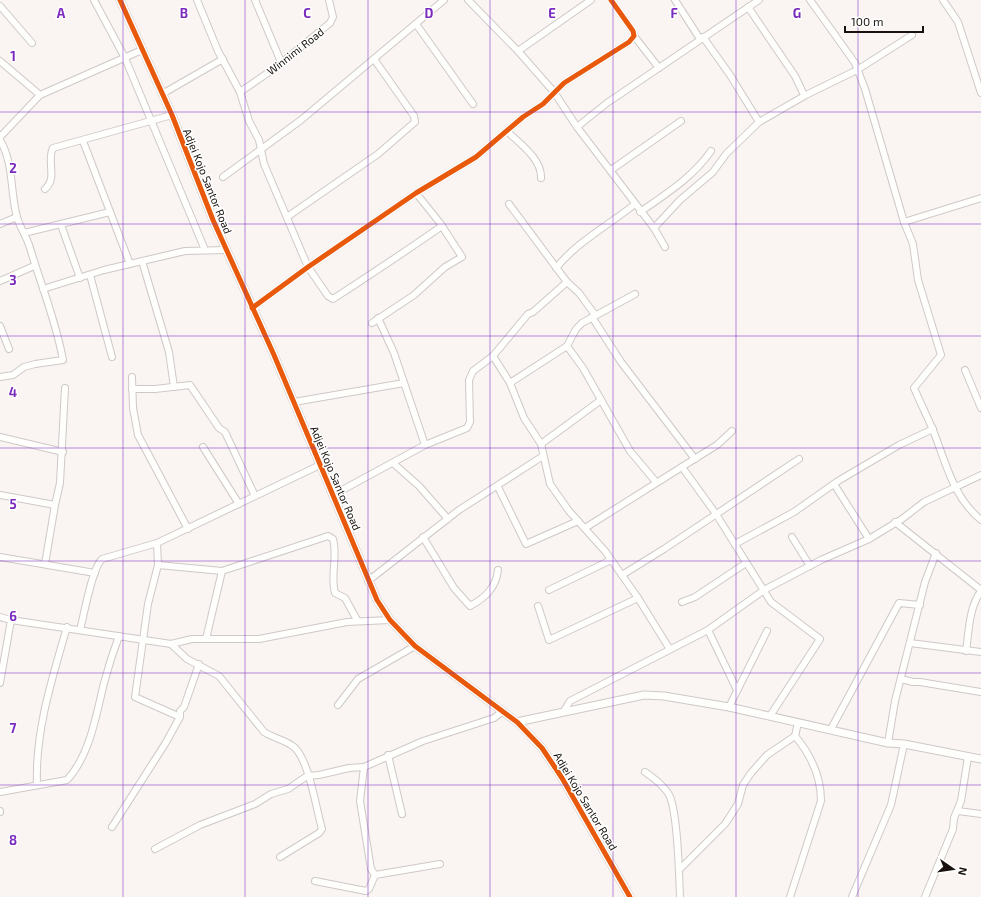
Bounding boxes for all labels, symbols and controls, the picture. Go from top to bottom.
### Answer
text: A [57,5,66,21]
text: B [180,5,188,21]
text: C [303,5,311,21]
text: D [425,5,434,21]
text: E [548,5,556,21]
text: F [670,5,678,21]
text: G [793,5,801,21]
scale bar [845,8,923,34]
text: 100 m [851,14,883,28]
street label: Winnimi Road [264,25,326,77]
text: 1 [10,48,16,64]
street label: Adjei Kojo Santor Road [180,127,235,236]
text: 2 [9,160,17,176]
text: 3 [9,272,17,288]
text: 4 [9,384,17,400]
street label: Adjei Kojo Santor Road [307,424,364,533]
text: 5 [9,496,17,512]
text: 6 [9,608,17,624]
text: 7 [10,720,17,736]
street label: Adjei Kojo Santor Road [551,750,620,853]
text: 8 [9,832,17,848]
north arrow [933,849,973,889]
text: N [956,866,970,877]

